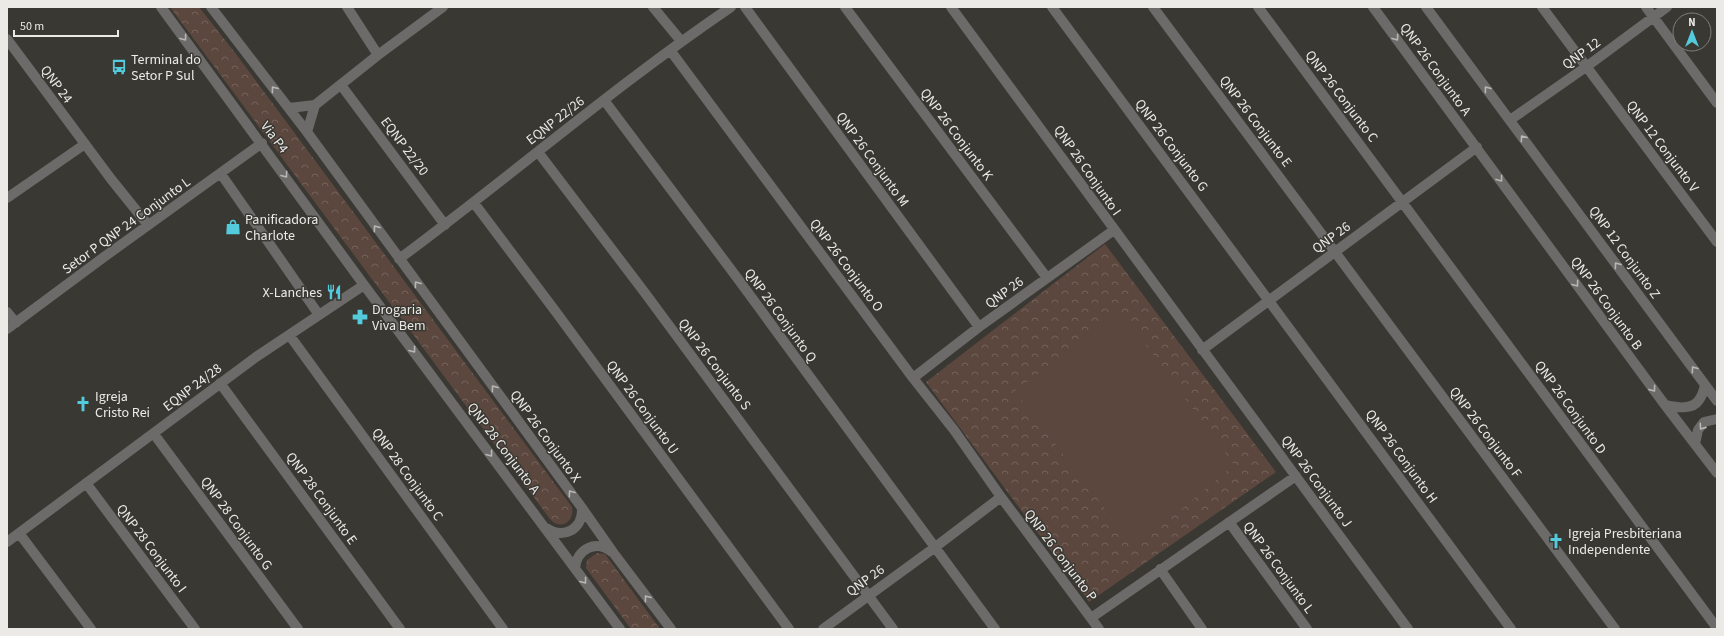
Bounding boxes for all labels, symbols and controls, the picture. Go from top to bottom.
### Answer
scale bar [14,12,118,38]
north arrow [1672,12,1712,52]
text: N [1688,15,1696,30]
text: 50 m [20,18,44,35]
street label: QNP 26 Conjunto A [1395,19,1476,120]
street label: QNP 12 [1558,33,1605,75]
one-way arrow [179,34,186,41]
one-way arrow [1391,34,1398,41]
street label: QNP 26 Conjunto C [1300,46,1382,147]
place label: Terminal do Setor P Sul [131,50,201,86]
bus stop icon: Terminal do Setor P Sul [110,58,128,76]
street label: QNP 24 [35,61,77,108]
street label: QNP 26 Conjunto E [1214,72,1296,172]
street label: QNP 26 Conjunto K [915,84,998,186]
one-way arrow [1484,86,1491,93]
one-way arrow [272,87,279,94]
street label: EQNP 22/26 [522,92,589,150]
street label: QNP 26 Conjunto G [1130,95,1213,196]
street label: QNP 12 Conjunto V [1621,97,1704,197]
street label: QNP 26 Conjunto M [831,108,913,211]
street label: EQNP 22/20 [375,113,433,180]
street label: Via P4 [256,117,293,158]
street label: QNP 26 Conjunto I [1048,121,1126,220]
one-way arrow [1521,135,1528,142]
one-way arrow [280,171,288,178]
street label: Setor P QNP 24 Conjunto L [58,172,195,279]
one-way arrow [1495,175,1503,182]
street label: QNP 12 Conjunto Z [1584,202,1665,303]
place label: Panificadora Charlote [245,210,318,246]
street label: QNP 26 Conjunto O [805,215,888,316]
street label: QNP 26 [1308,217,1355,259]
shop icon: Panificadora Charlote [224,218,242,236]
one-way arrow [374,225,381,232]
street label: QNP 26 Conjunto B [1565,253,1647,354]
one-way arrow [1615,262,1622,269]
street label: QNP 26 Conjunto Q [739,264,821,367]
street label: QNP 26 [981,272,1028,314]
one-way arrow [1572,280,1579,287]
one-way arrow [415,281,422,288]
place label: X-Lanches [263,283,322,303]
restaurant icon: X-Lanches [325,283,343,301]
place label: Drogaria Viva Bem [372,300,426,336]
pharmacy icon: Drogaria Viva Bem [351,308,369,326]
street label: QNP 26 Conjunto S [673,315,755,415]
one-way arrow [408,345,415,352]
street label: QNP 26 Conjunto U [601,357,683,459]
street label: QNP 26 Conjunto D [1529,357,1611,458]
street label: EQNP 24/28 [159,359,226,417]
one-way arrow [1692,367,1699,374]
street label: QNP 26 Conjunto F [1444,383,1526,482]
one-way arrow [1648,385,1656,392]
one-way arrow [492,386,499,393]
street label: QNP 26 Conjunto X [505,386,586,487]
place label: Igreja Cristo Rei [95,387,150,423]
church icon: Igreja Cristo Rei [74,395,92,413]
street label: QNP 28 Conjunto A [462,399,545,499]
street label: QNP 26 Conjunto H [1360,405,1442,508]
one-way arrow [1700,422,1707,429]
street label: QNP 28 Conjunto C [367,424,448,525]
street label: QNP 26 Conjunto J [1276,431,1356,532]
street label: QNP 28 Conjunto E [281,448,362,549]
one-way arrow [486,449,493,456]
street label: QNP 28 Conjunto G [195,473,277,575]
one-way arrow [569,490,576,497]
street label: QNP 28 Conjunto I [111,500,191,597]
street label: QNP 26 Conjunto P [1019,505,1102,606]
street label: QNP 26 Conjunto L [1238,517,1319,618]
place label: Igreja Presbiteriana Independente [1568,524,1682,560]
church icon: Igreja Presbiteriana Independente [1547,532,1565,550]
street label: QNP 26 [842,560,889,602]
one-way arrow [579,577,587,584]
one-way arrow [645,595,652,602]

